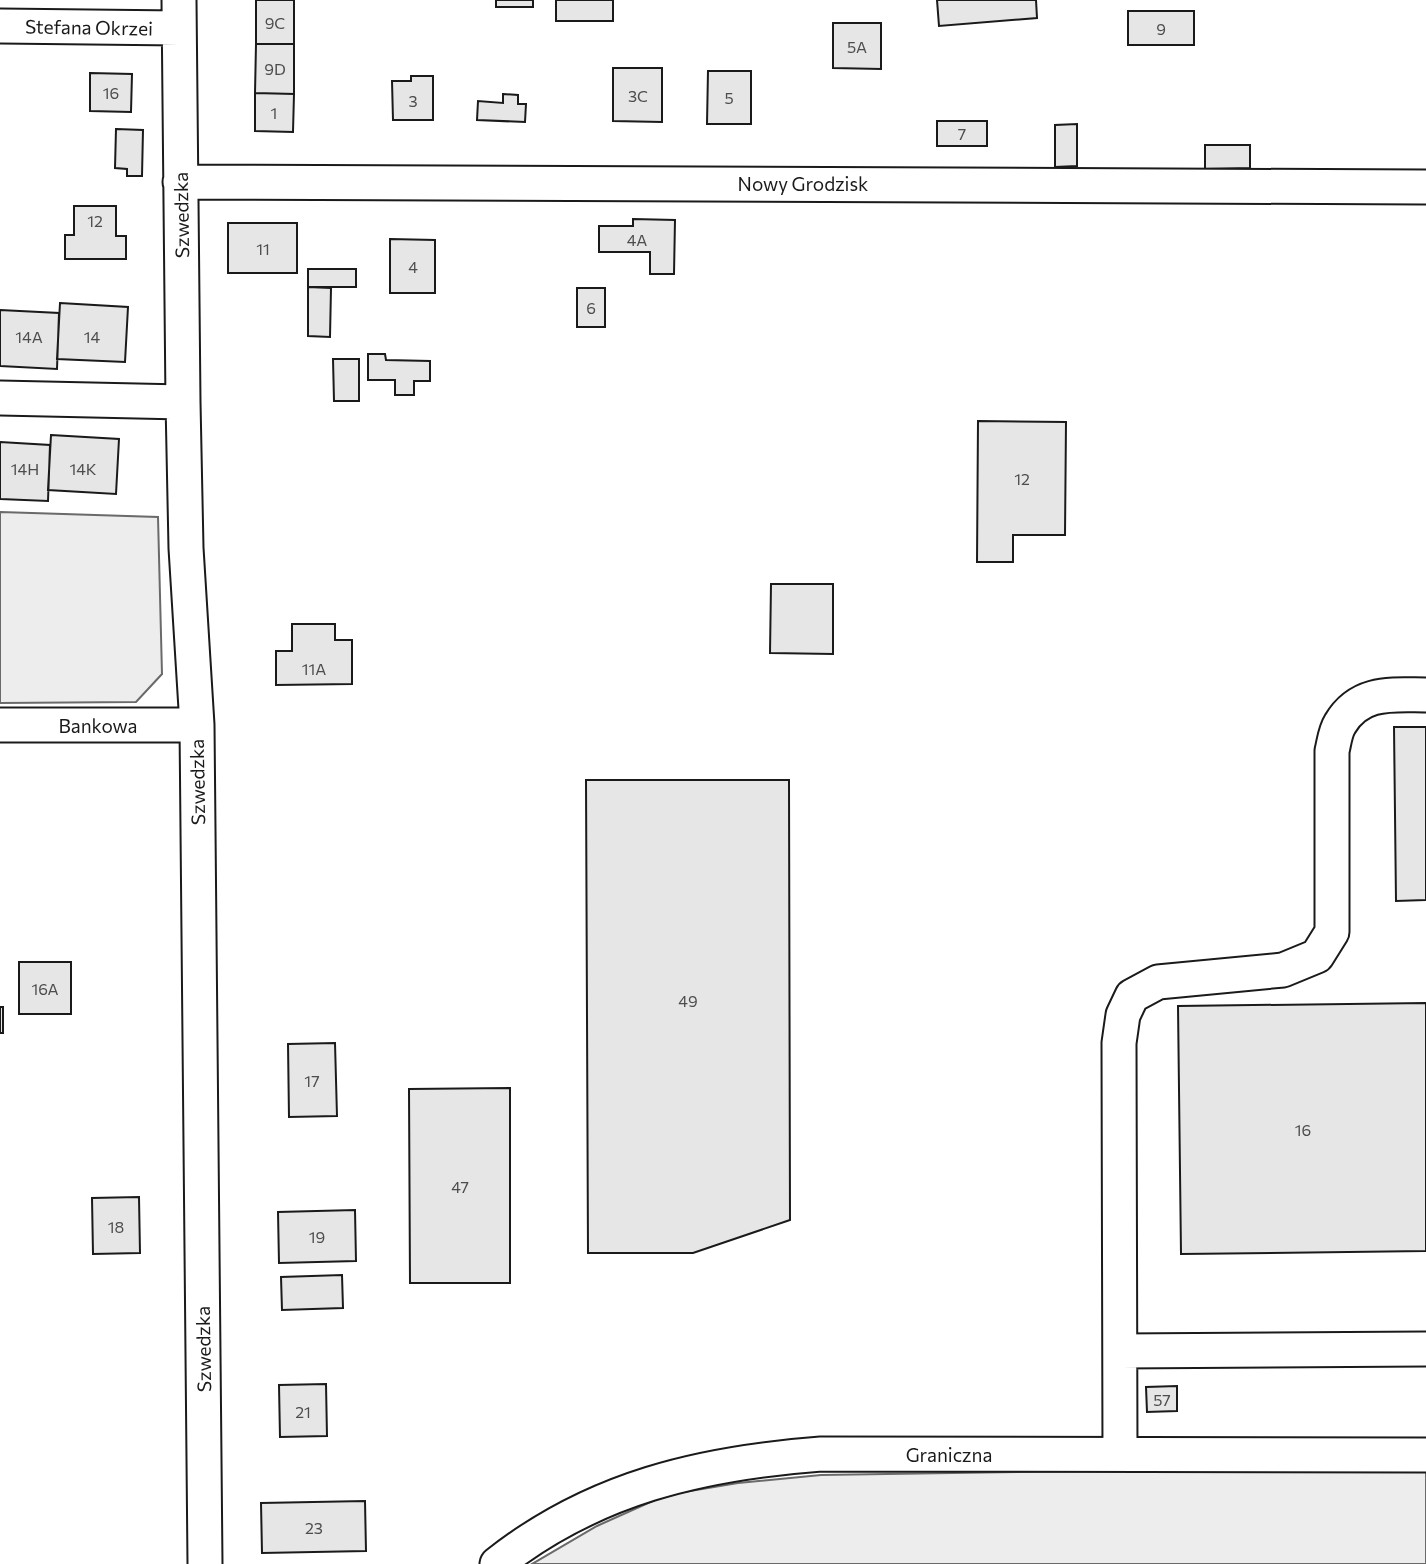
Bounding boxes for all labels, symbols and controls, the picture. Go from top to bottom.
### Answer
house number: 9C [265,13,285,32]
street label: Stefana Okrzei [25,14,153,40]
house number: 9 [1156,19,1166,38]
house number: 5A [847,37,867,56]
house number: 9D [264,59,286,78]
house number: 16 [103,83,119,102]
house number: 3C [628,86,648,105]
house number: 5 [724,88,734,107]
house number: 3 [408,91,418,110]
house number: 1 [271,103,277,122]
house number: 7 [958,124,966,143]
street label: Szwedzka [169,172,193,258]
street label: Nowy Grodzisk [738,172,868,195]
house number: 12 [87,211,103,230]
house number: 4A [627,230,647,249]
house number: 11 [256,239,270,258]
house number: 4 [408,257,418,276]
house number: 6 [586,298,596,317]
house number: 14A [15,327,43,346]
house number: 14 [84,327,101,346]
house number: 14H [11,459,39,478]
house number: 14K [69,459,97,478]
house number: 12 [1014,469,1030,488]
house number: 11A [302,659,326,678]
street label: Bankowa [59,714,137,737]
street label: Szwedzka [185,739,209,825]
house number: 16A [31,979,59,998]
house number: 49 [678,991,698,1010]
house number: 17 [304,1071,320,1090]
house number: 16 [1295,1120,1311,1139]
house number: 47 [451,1177,469,1196]
house number: 18 [108,1217,124,1236]
house number: 19 [309,1227,325,1246]
street label: Szwedzka [191,1306,215,1392]
house number: 57 [1153,1390,1171,1409]
house number: 21 [295,1402,311,1421]
street label: Graniczna [906,1443,992,1466]
house number: 23 [305,1518,323,1537]

